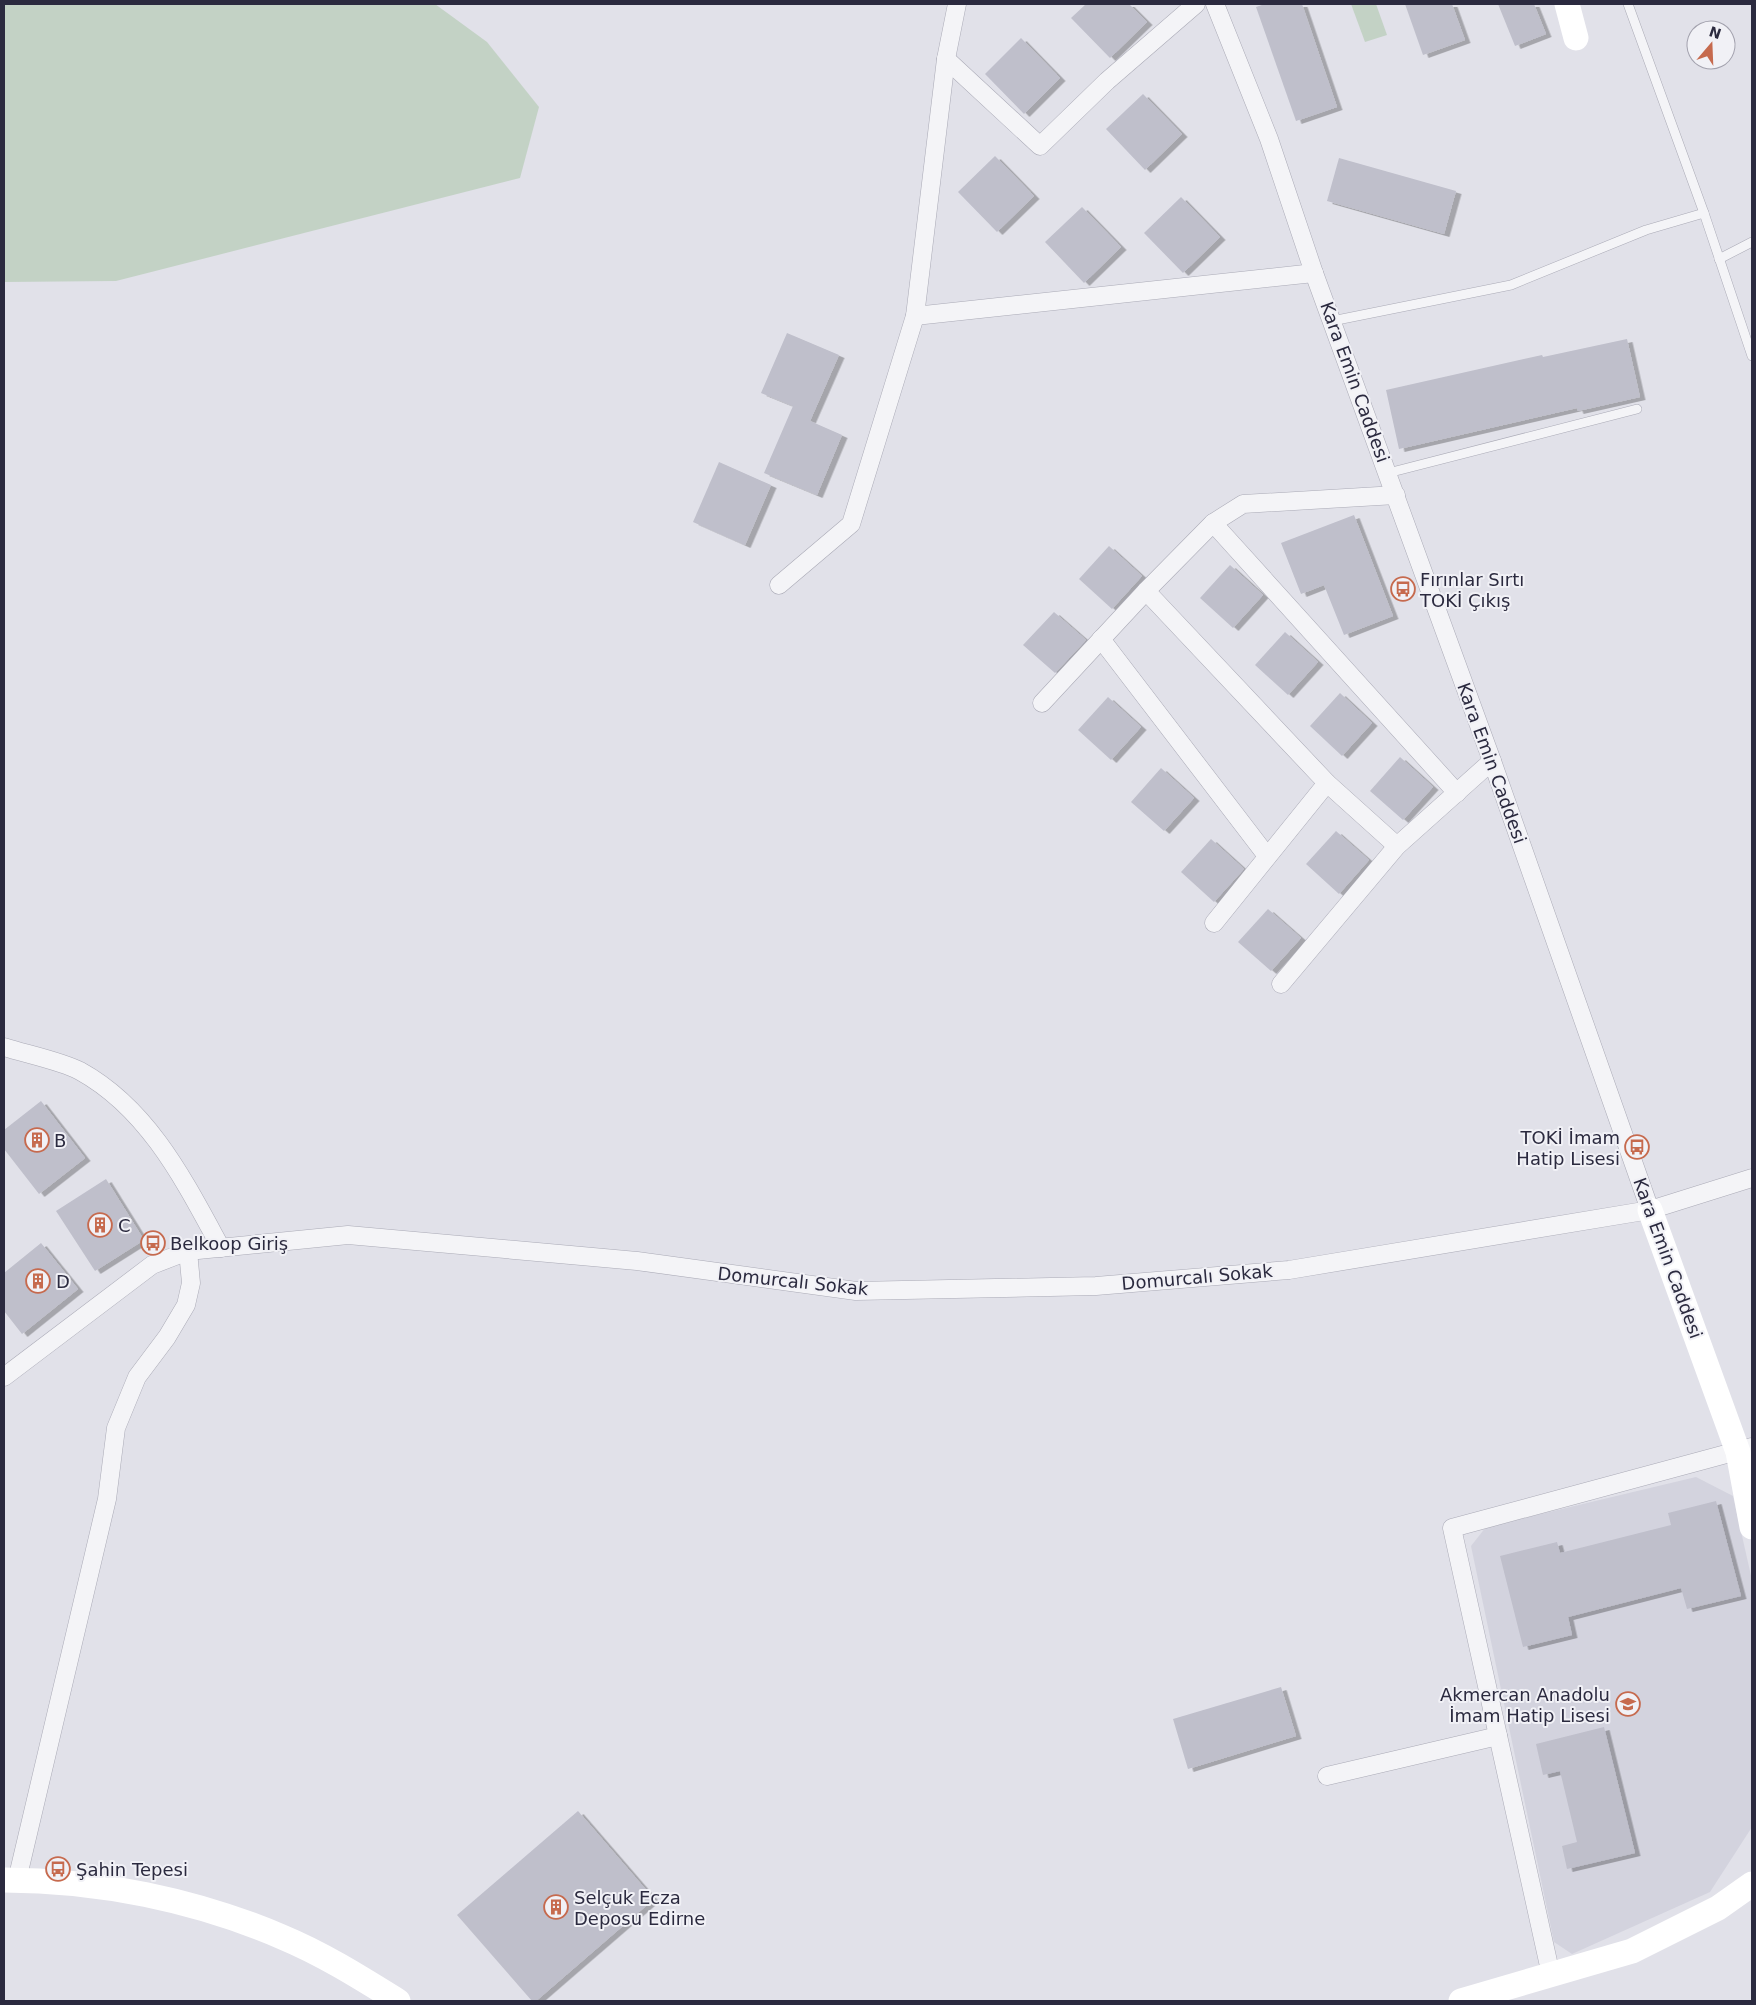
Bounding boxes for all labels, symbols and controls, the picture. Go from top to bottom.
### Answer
north arrow [1686,20,1736,70]
text: N [1707,23,1723,42]
street label: Kara Emin Caddesi [1316,299,1394,465]
place label: Fırınlar Sırtı TOKİ Çıkış [1419,569,1524,611]
bus stop icon: Fırınlar Sırtı TOKİ Çıkış [1390,576,1416,602]
street label: Kara Emin Caddesi [1453,680,1531,846]
building icon: B [24,1127,50,1153]
place label: TOKİ İmam Hatip Lisesi [1516,1127,1620,1169]
place label: B [54,1130,66,1151]
bus stop icon: TOKİ İmam Hatip Lisesi [1624,1134,1650,1160]
street label: Kara Emin Caddesi [1629,1175,1707,1341]
building icon: C [87,1212,113,1238]
place label: C [118,1215,131,1236]
bus stop icon: Belkoop Giriş [140,1230,166,1256]
place label: Belkoop Giriş [170,1233,288,1254]
street label: Domurcalı Sokak [1121,1260,1274,1294]
street label: Domurcalı Sokak [717,1263,870,1299]
building icon: D [25,1268,51,1294]
place label: D [56,1271,70,1292]
place label: Akmercan Anadolu İmam Hatip Lisesi [1440,1684,1610,1726]
school or university icon: Akmercan Anadolu İmam Hatip Lisesi [1615,1691,1641,1717]
bus stop icon: Şahin Tepesi [45,1856,71,1882]
place label: Şahin Tepesi [76,1859,188,1880]
place label: Selçuk Ecza Deposu Edirne [574,1887,705,1929]
building icon: Selçuk Ecza Deposu Edirne [543,1894,569,1920]

